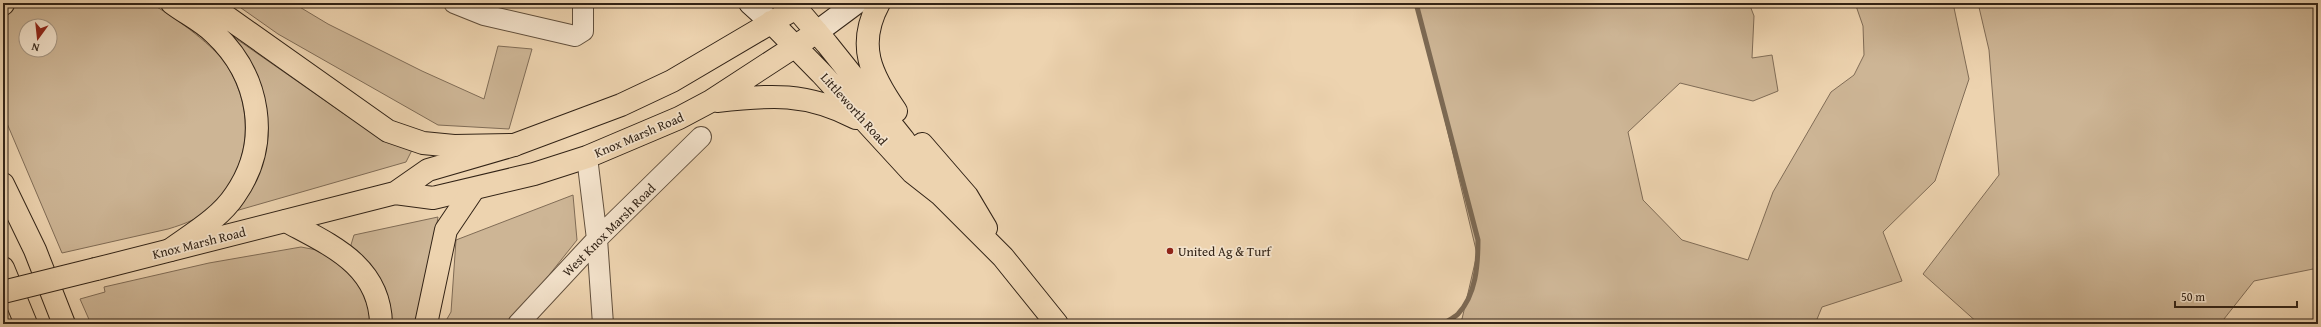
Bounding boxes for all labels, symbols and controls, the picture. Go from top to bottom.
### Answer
north arrow [18,18,58,58]
text: N [29,39,41,56]
street label: Littleworth Road [816,68,892,150]
street label: Knox Marsh Road [591,108,687,162]
street label: West Knox Marsh Road [558,179,660,281]
street label: Knox Marsh Road [150,222,248,264]
place label: United Ag & Turf [1178,242,1273,261]
marker: United Ag & Turf [1165,246,1175,256]
scale bar [2175,283,2297,309]
text: 50 m [2181,288,2205,305]

